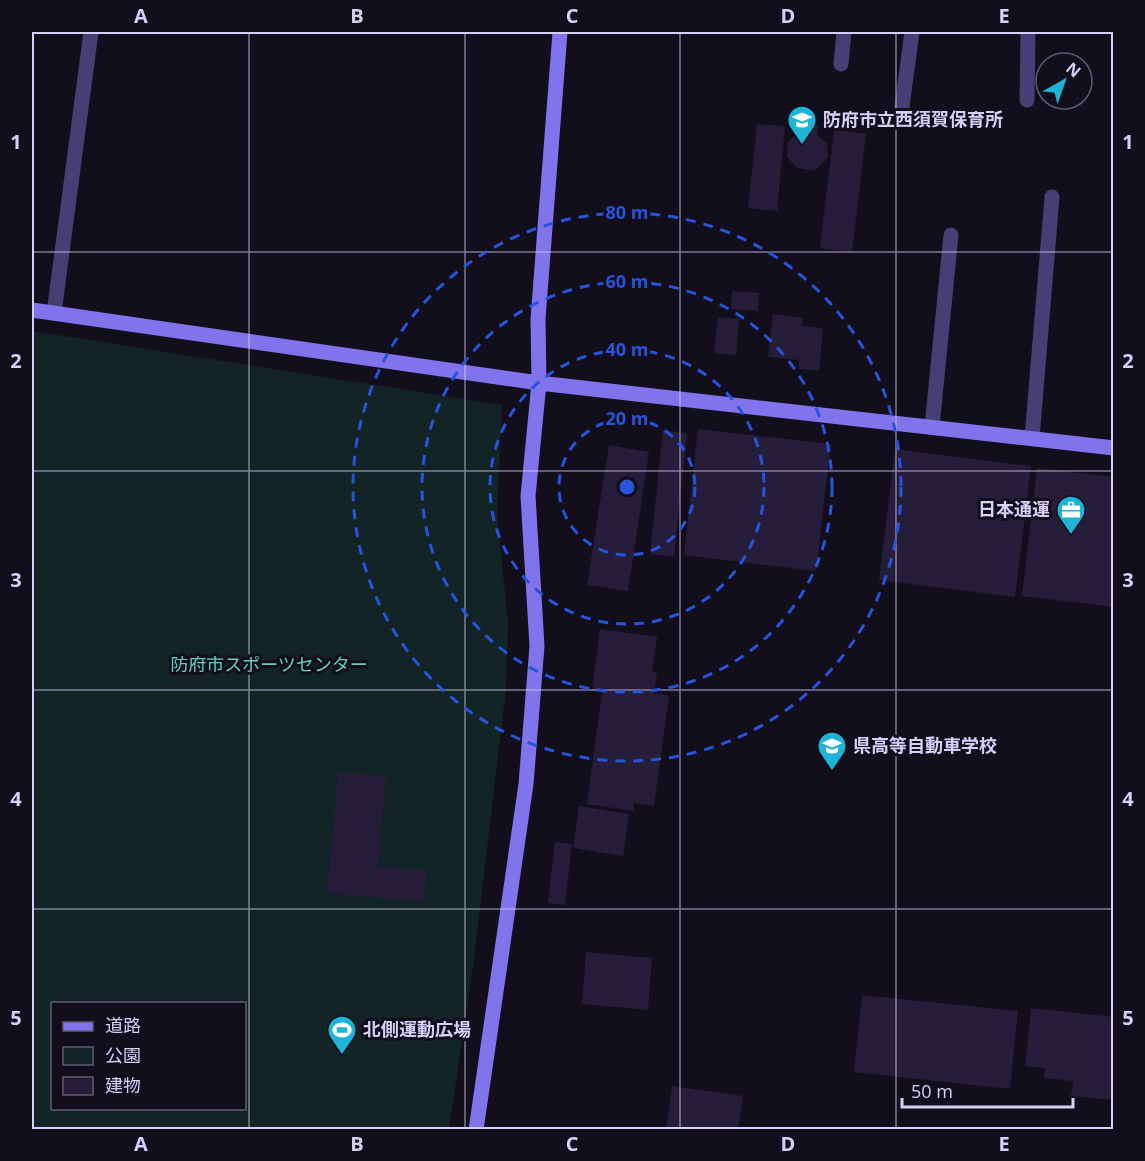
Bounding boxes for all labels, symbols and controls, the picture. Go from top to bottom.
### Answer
text: A [134,2,148,29]
text: B [350,2,364,29]
text: C [566,2,579,29]
text: D [781,2,795,29]
text: E [998,2,1010,29]
north arrow [1034,51,1094,111]
text: N [1062,57,1086,82]
school or university icon: 防府市立西須賀保育所 [786,104,818,146]
place label: 防府市立西須賀保育所 [823,107,1003,131]
text: 1 [10,128,22,155]
text: 1 [1122,128,1134,155]
text: 80 m [606,200,648,224]
text: 60 m [606,269,648,293]
text: 40 m [606,337,648,361]
text: 2 [10,347,22,374]
text: 2 [1122,347,1134,374]
text: 20 m [606,406,648,430]
centre of rings [617,477,637,497]
office icon: 日本通運 [1055,494,1087,536]
place label: 日本通運 [978,497,1050,521]
text: 3 [10,566,22,593]
text: 3 [1122,566,1134,593]
park label: 防府市スポーツセンター [170,652,368,676]
school or university icon: 県高等自動車学校 [816,730,848,772]
place label: 県高等自動車学校 [853,733,997,757]
text: 4 [10,785,22,812]
text: 4 [1122,785,1134,812]
legend [51,1002,246,1110]
text: 5 [10,1004,22,1031]
text: 5 [1122,1004,1134,1031]
text: 道路 [105,1013,141,1037]
sports icon: 北側運動広場 [326,1014,358,1056]
place label: 北側運動広場 [363,1017,471,1041]
text: 公園 [105,1043,141,1067]
scale bar [902,1071,1073,1109]
text: 建物 [105,1073,141,1097]
text: 50 m [911,1079,953,1103]
text: A [134,1130,148,1157]
text: B [350,1130,364,1157]
text: C [566,1130,579,1157]
text: D [781,1130,795,1157]
text: E [998,1130,1010,1157]

